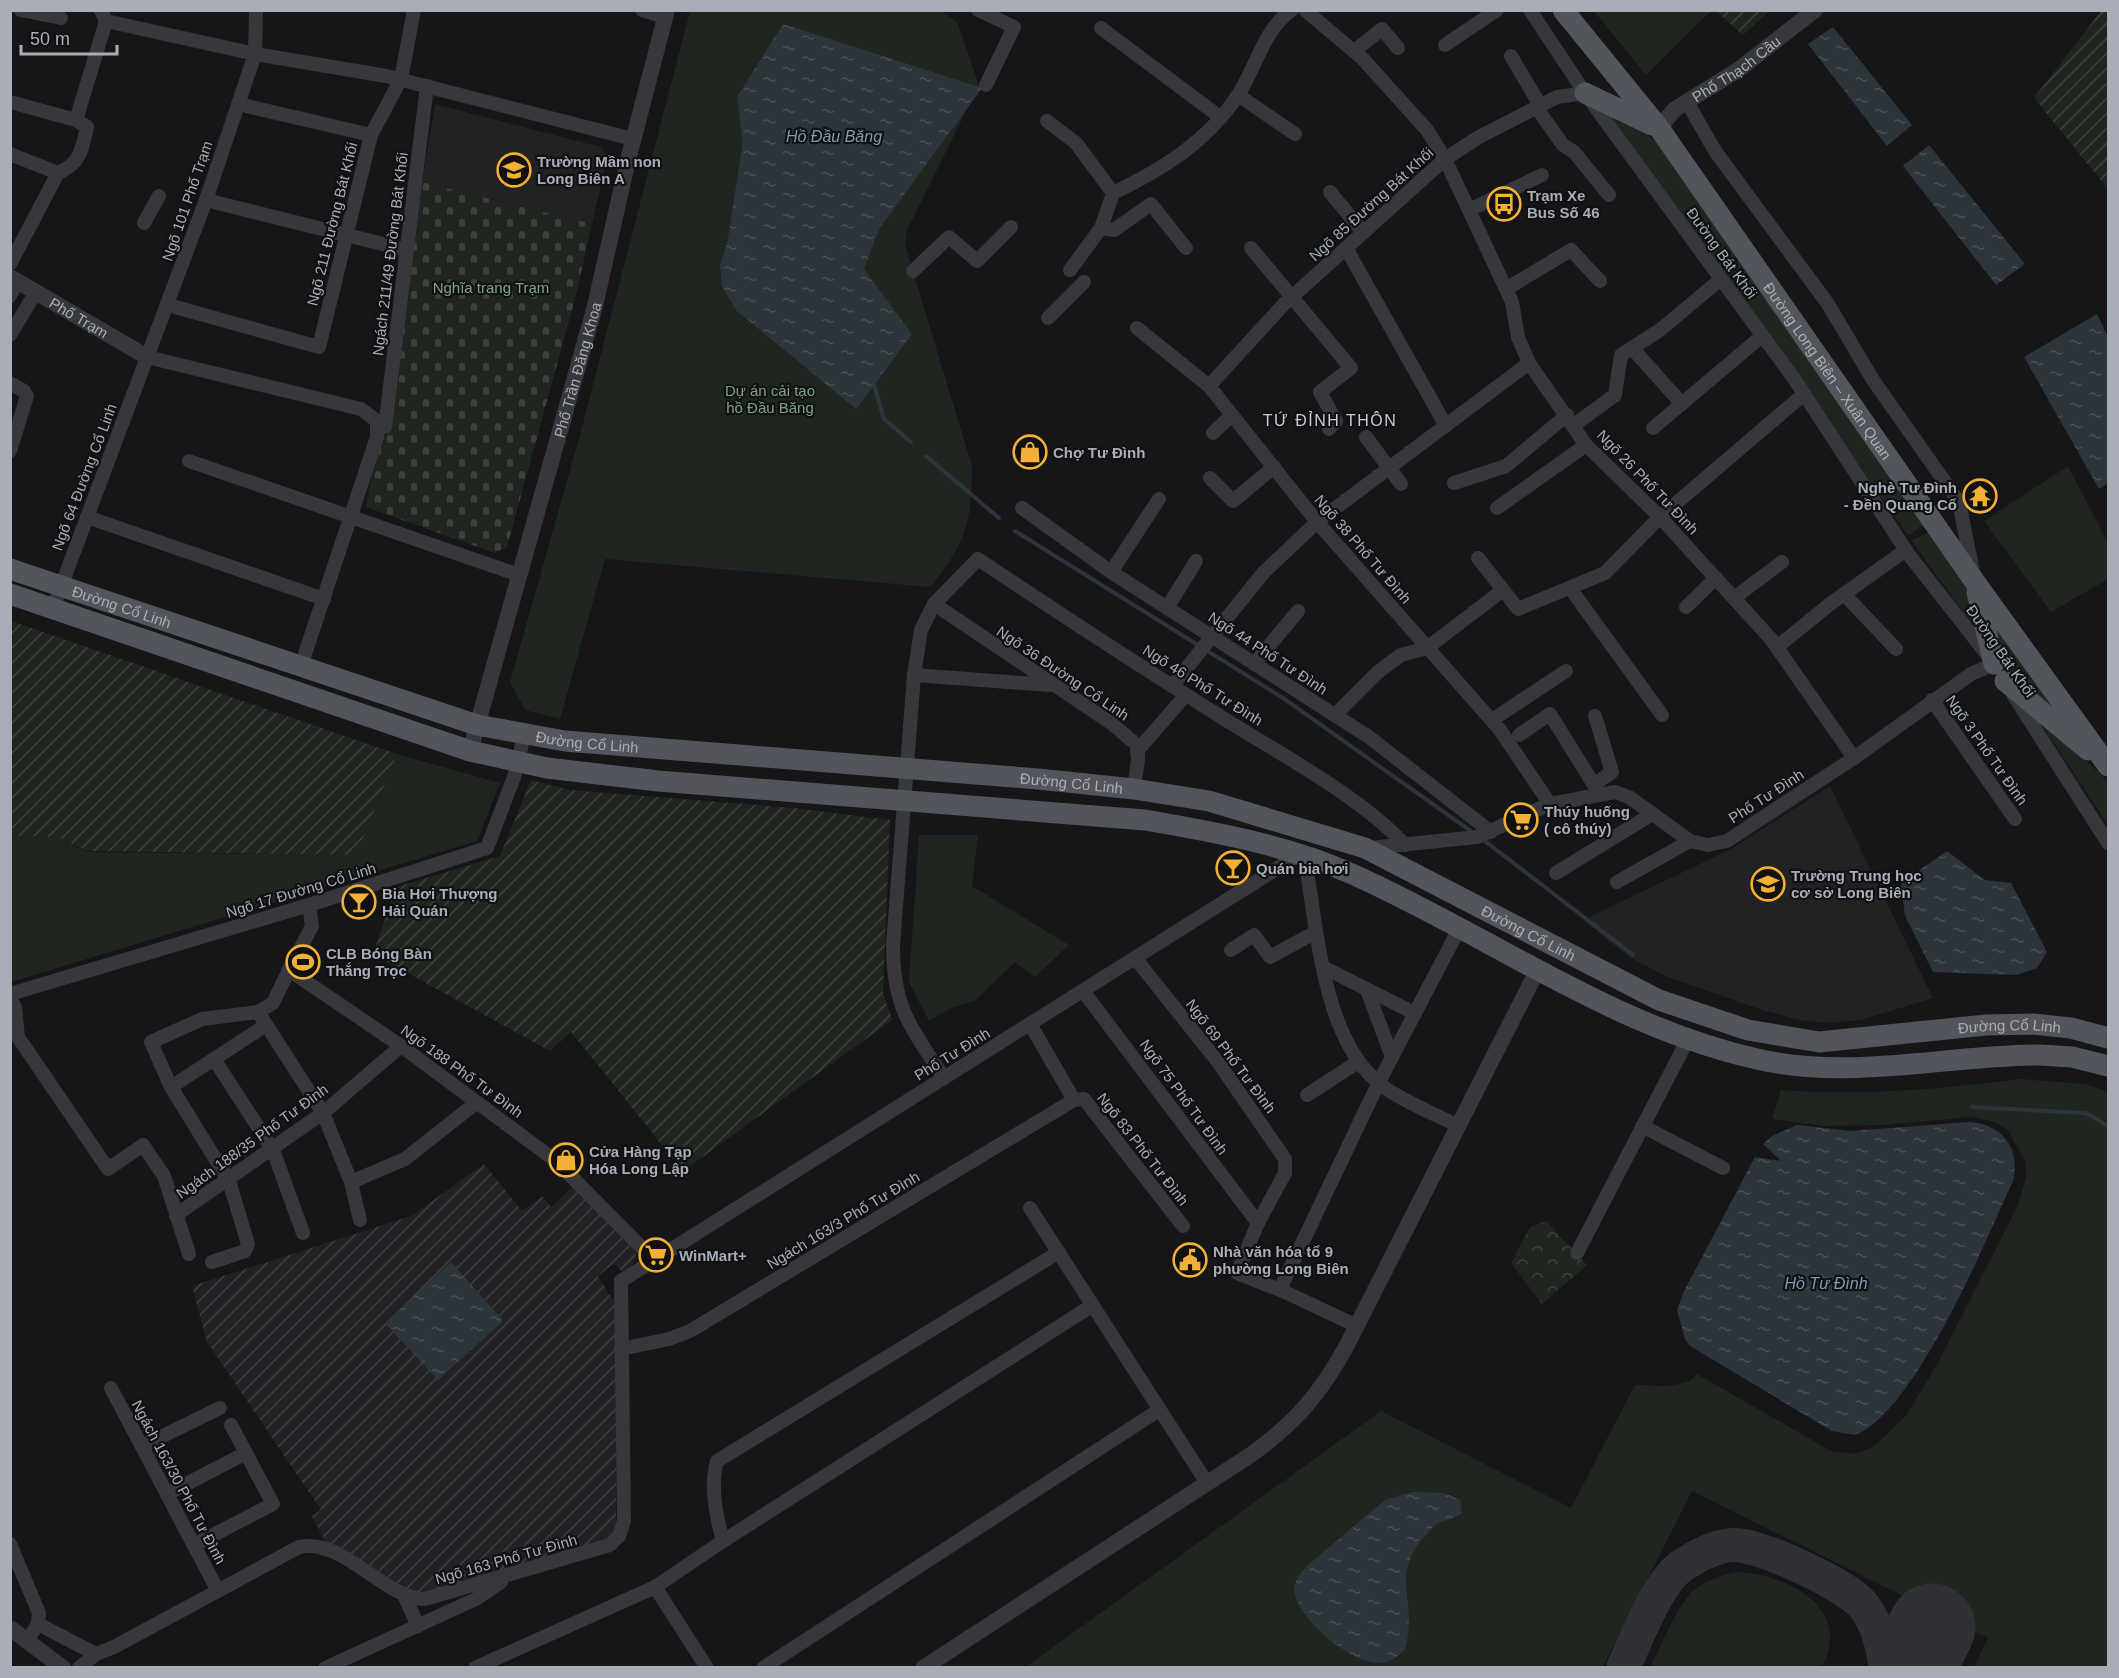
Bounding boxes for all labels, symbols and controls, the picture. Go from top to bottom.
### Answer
scale bar [21,18,117,56]
text: 50 m [30,29,70,49]
street label: Phố Thạch Cầu [1689,32,1784,105]
water label: Hồ Đầu Băng [786,128,882,145]
street label: Ngõ 101 Phố Trạm [158,139,216,263]
street label: Ngõ 211 Đường Bát Khối [303,140,361,308]
street label: Ngõ 85 Đường Bát Khối [1306,144,1436,264]
street label: Ngách 211/49 Đường Bát Khối [369,151,411,357]
school or university icon: Trường Mầm non Long Biên A [496,152,532,188]
place label: Trường Mầm non Long Biên A [537,153,661,187]
bus stop icon: Trạm Xe Bus Số 46 [1486,186,1522,222]
place label: Trạm Xe Bus Số 46 [1527,187,1600,221]
street label: Đường Bát Khối [1683,204,1761,302]
park label: Nghĩa trang Trạm [433,279,549,296]
street label: Đường Long Biên – Xuân Quan [1761,279,1896,463]
street label: Phố Trạm [47,294,111,341]
street label: Phố Trần Đăng Khoa [550,299,604,440]
park label: Dự án cải tạo hồ Đầu Băng [725,382,815,416]
street label: Ngõ 64 Đường Cổ Linh [48,401,120,553]
district label: TỨ ĐỈNH THÔN [1263,411,1397,429]
street label: Ngõ 26 Phố Tư Đình [1594,426,1702,538]
shop icon: Chợ Tư Đình [1012,434,1048,470]
place label: Chợ Tư Đình [1053,444,1145,461]
temple icon: Nghè Tư Đình - Đền Quang Cổ [1962,478,1998,514]
place label: Nghè Tư Đình - Đền Quang Cổ [1844,479,1957,513]
street label: Ngõ 38 Phố Tư Đình [1311,491,1415,607]
street label: Đường Cổ Linh [70,582,174,631]
street label: Đường Bát Khối [1963,602,2039,700]
street label: Ngõ 44 Phố Tư Đình [1205,608,1331,698]
street label: Ngõ 36 Đường Cổ Linh [994,622,1132,724]
street label: Ngõ 46 Phố Tư Đình [1140,641,1266,729]
street label: Ngõ 3 Phố Tư Đình [1943,692,2031,808]
street label: Đường Cổ Linh [534,727,639,755]
street label: Phố Tư Đình [1725,766,1807,826]
street label: Đường Cổ Linh [1019,769,1124,796]
supermarket icon: Thúy huống ( cô thúy) [1503,802,1539,838]
place label: Thúy huống ( cô thúy) [1544,803,1630,837]
bar icon: Quán bia hơi [1215,850,1251,886]
street label: Ngõ 17 Đường Cổ Linh [224,859,378,921]
place label: Quán bia hơi [1256,860,1348,877]
school or university icon: Trường Trung học cơ sở Long Biên [1750,866,1786,902]
place label: Trường Trung học cơ sở Long Biên [1791,867,1922,901]
bar icon: Bia Hơi Thượng Hải Quán [341,884,377,920]
place label: Bia Hơi Thượng Hải Quán [382,885,498,919]
street label: Đường Cổ Linh [1479,901,1578,964]
sports icon: CLB Bóng Bàn Thắng Trọc [285,944,321,980]
place label: CLB Bóng Bàn Thắng Trọc [326,945,432,979]
street label: Ngõ 69 Phố Tư Đình [1183,996,1279,1116]
street label: Đường Cổ Linh [1957,1016,2062,1036]
street label: Ngõ 188 Phố Tư Đình [398,1021,526,1121]
street label: Phố Tư Đình [911,1024,993,1084]
street label: Ngõ 75 Phố Tư Đình [1137,1036,1231,1158]
street label: Ngách 188/35 Phố Tư Đình [173,1080,331,1202]
street label: Ngõ 83 Phố Tư Đình [1094,1089,1192,1209]
shop icon: Cửa Hàng Tạp Hóa Long Lập [548,1142,584,1178]
place label: Cửa Hàng Tạp Hóa Long Lập [589,1143,692,1177]
street label: Ngách 163/3 Phố Tư Đình [764,1168,922,1272]
supermarket icon: WinMart+ [638,1237,674,1273]
public building icon: Nhà văn hóa tổ 9 phường Long Biên [1172,1242,1208,1278]
place label: Nhà văn hóa tổ 9 phường Long Biên [1213,1243,1349,1277]
place label: WinMart+ [679,1247,747,1264]
water label: Hồ Tư Đình [1784,1275,1868,1292]
street label: Ngách 163/30 Phố Tư Đình [128,1397,230,1567]
street label: Ngõ 163 Phố Tư Đình [433,1531,579,1587]

